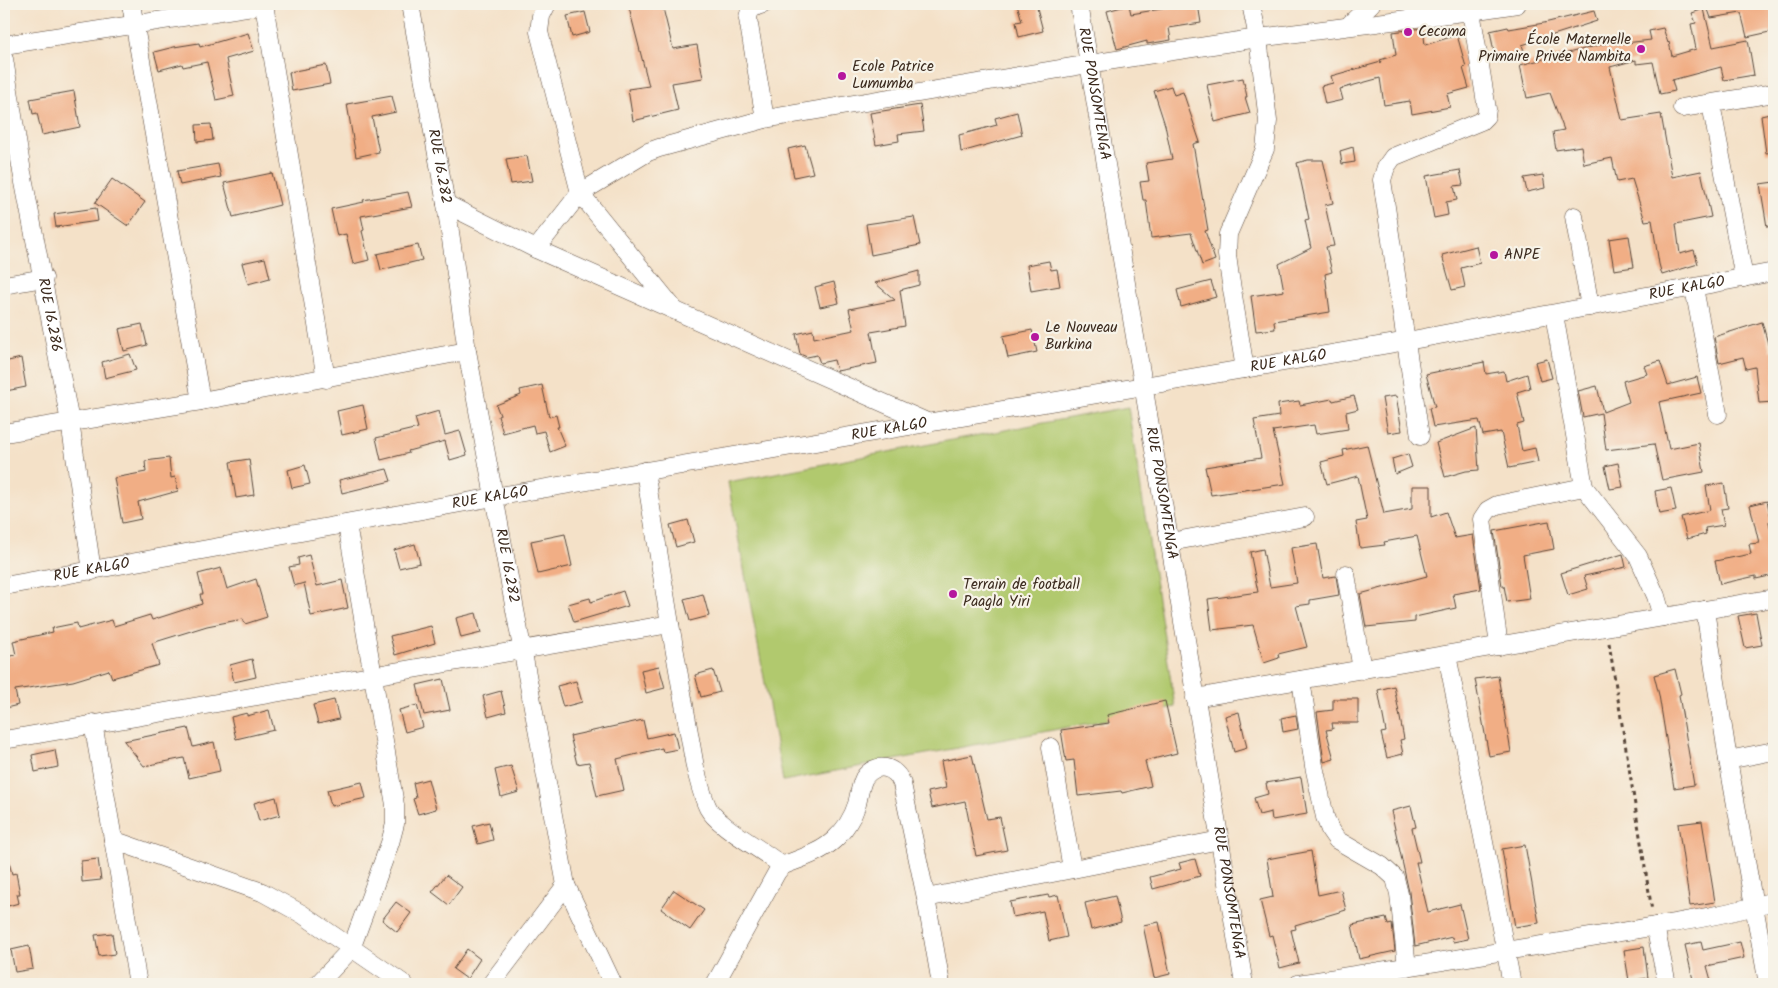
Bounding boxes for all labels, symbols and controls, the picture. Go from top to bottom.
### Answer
place label: Cecoma [1418,20,1466,44]
street label: RUE PONSOMTENGA [1071,26,1117,162]
marker: Cecoma [1402,26,1414,38]
place label: École Maternelle Primaire Privée Nambita [1478,28,1631,69]
marker: École Maternelle Primaire Privée Nambita [1635,43,1647,55]
place label: Ecole Patrice Lumumba [852,55,934,96]
marker: Ecole Patrice Lumumba [836,70,848,82]
street label: RUE 16.282 [421,127,458,206]
place label: ANPE [1504,243,1541,267]
marker: ANPE [1488,249,1500,261]
street label: RUE KALGO [1647,269,1727,307]
street label: RUE 16.286 [31,276,68,354]
place label: Le Nouveau Burkina [1045,316,1117,357]
marker: Le Nouveau Burkina [1029,331,1041,343]
street label: RUE KALGO [1248,343,1329,380]
street label: RUE KALGO [849,411,929,448]
street label: RUE PONSOMTENGA [1138,425,1184,561]
street label: RUE KALGO [450,479,530,516]
street label: RUE 16.282 [488,526,525,605]
street label: RUE KALGO [51,551,132,589]
place label: Terrain de football Paagla Yiri [963,573,1080,614]
marker: Terrain de football Paagla Yiri [947,588,959,600]
street label: RUE PONSOMTENGA [1206,824,1252,961]

